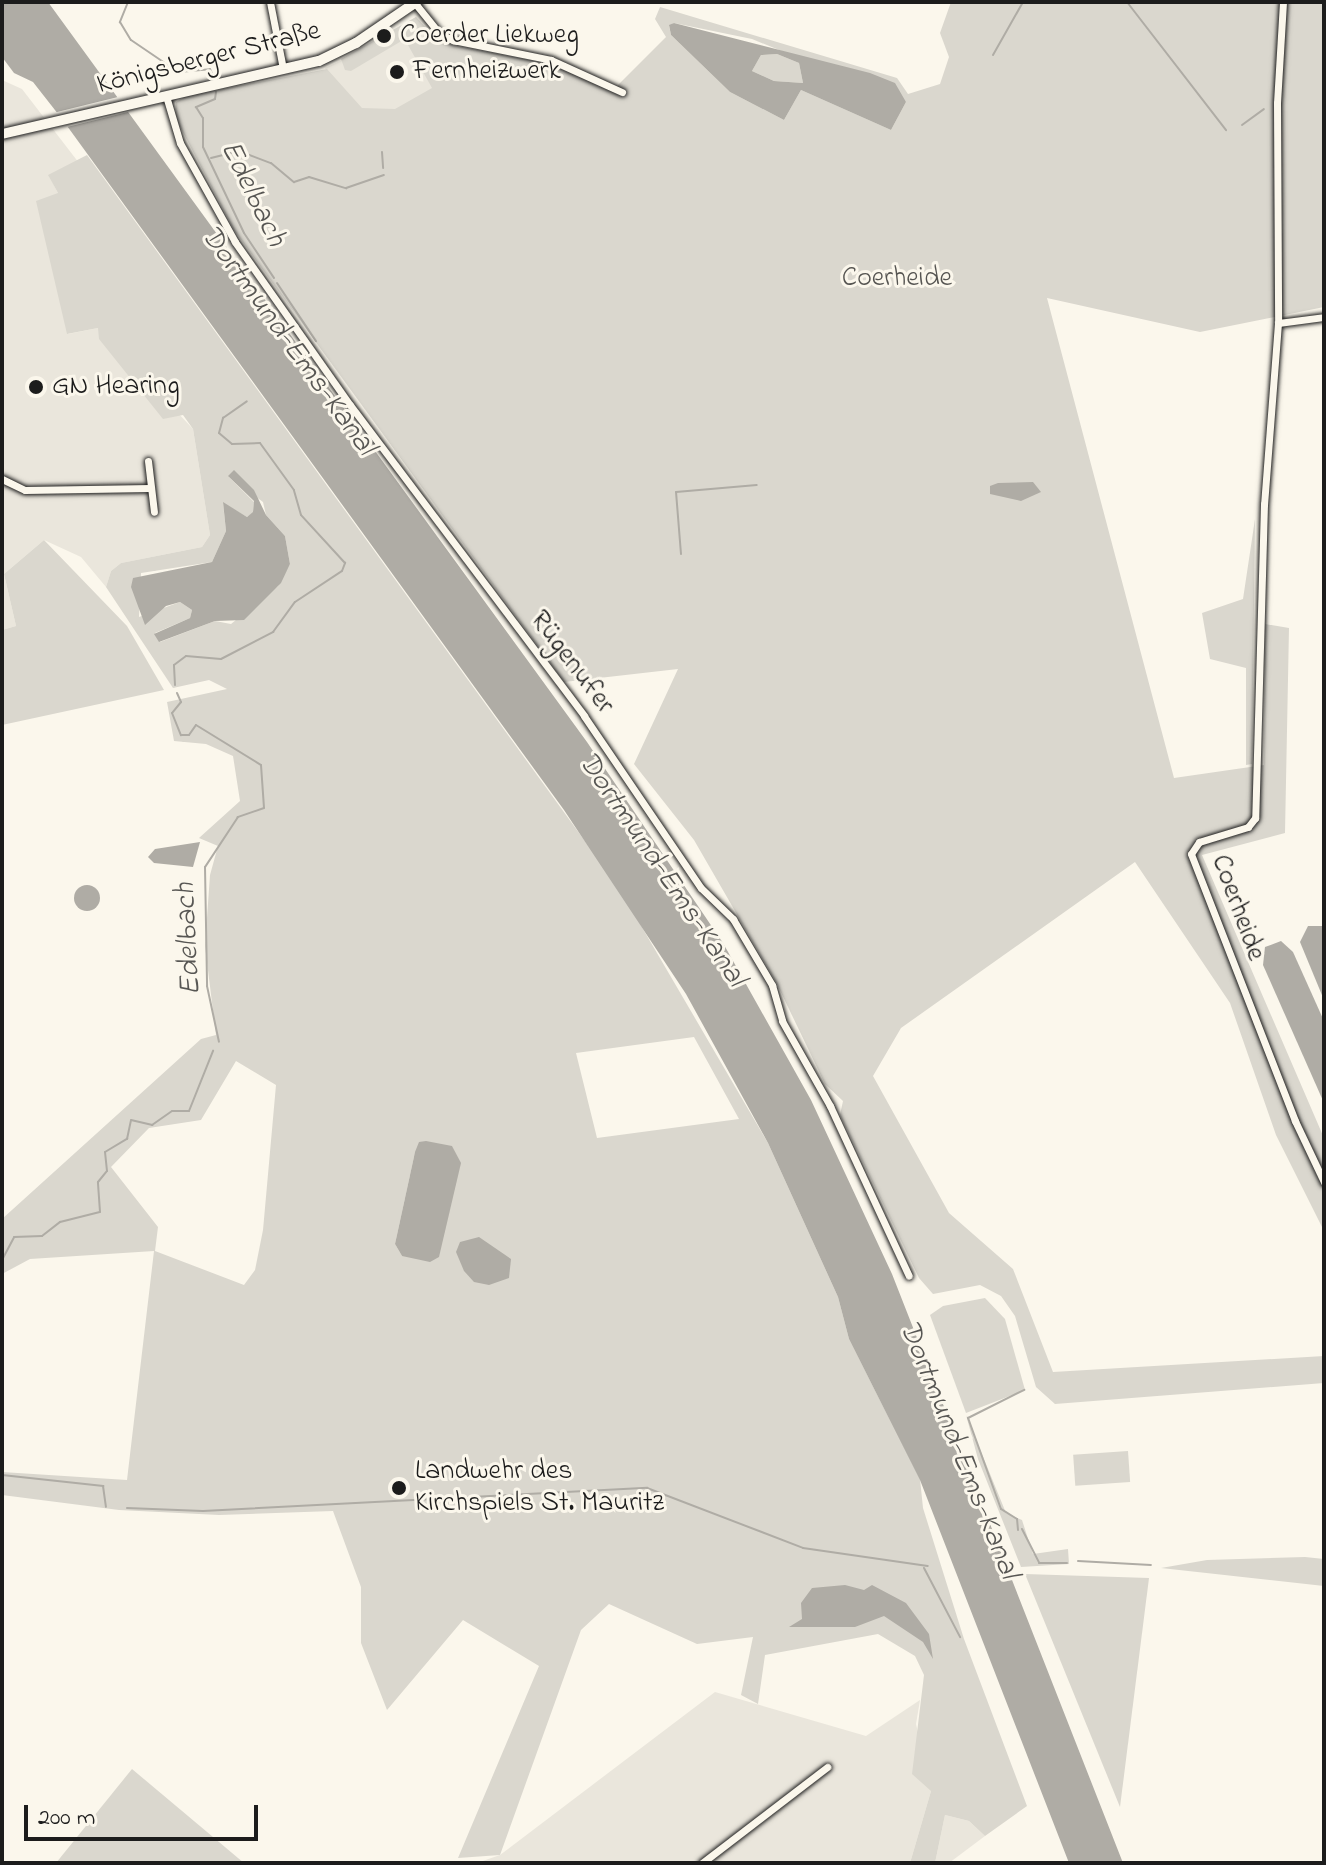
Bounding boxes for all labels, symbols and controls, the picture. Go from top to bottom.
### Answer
street label: Königsberger Straße [94,15,324,103]
place label: Coerder Liekweg [400,19,579,53]
marker: Coerder Liekweg [375,27,393,45]
place label: Fernheizwerk [413,55,561,89]
marker: Fernheizwerk [388,63,406,81]
water label: Edelbach [211,135,293,253]
water label: Dortmund-Ems-Kanal [192,219,382,463]
park label: Coerheide [842,262,952,296]
place label: GN Hearing [52,370,180,404]
marker: GN Hearing [27,378,45,396]
street label: Rügenufer [521,605,621,721]
water label: Dortmund-Ems-Kanal [569,746,753,994]
street label: Coerheide [1202,850,1272,966]
water label: Edelbach [168,882,210,996]
water label: Dortmund-Ems-Kanal [890,1316,1026,1584]
place label: Landwehr des Kirchspiels St. Mauritz [415,1455,664,1521]
marker: Landwehr des Kirchspiels St. Mauritz [390,1479,408,1497]
scale bar [28,1789,262,1839]
text: 200 m [38,1801,95,1836]

